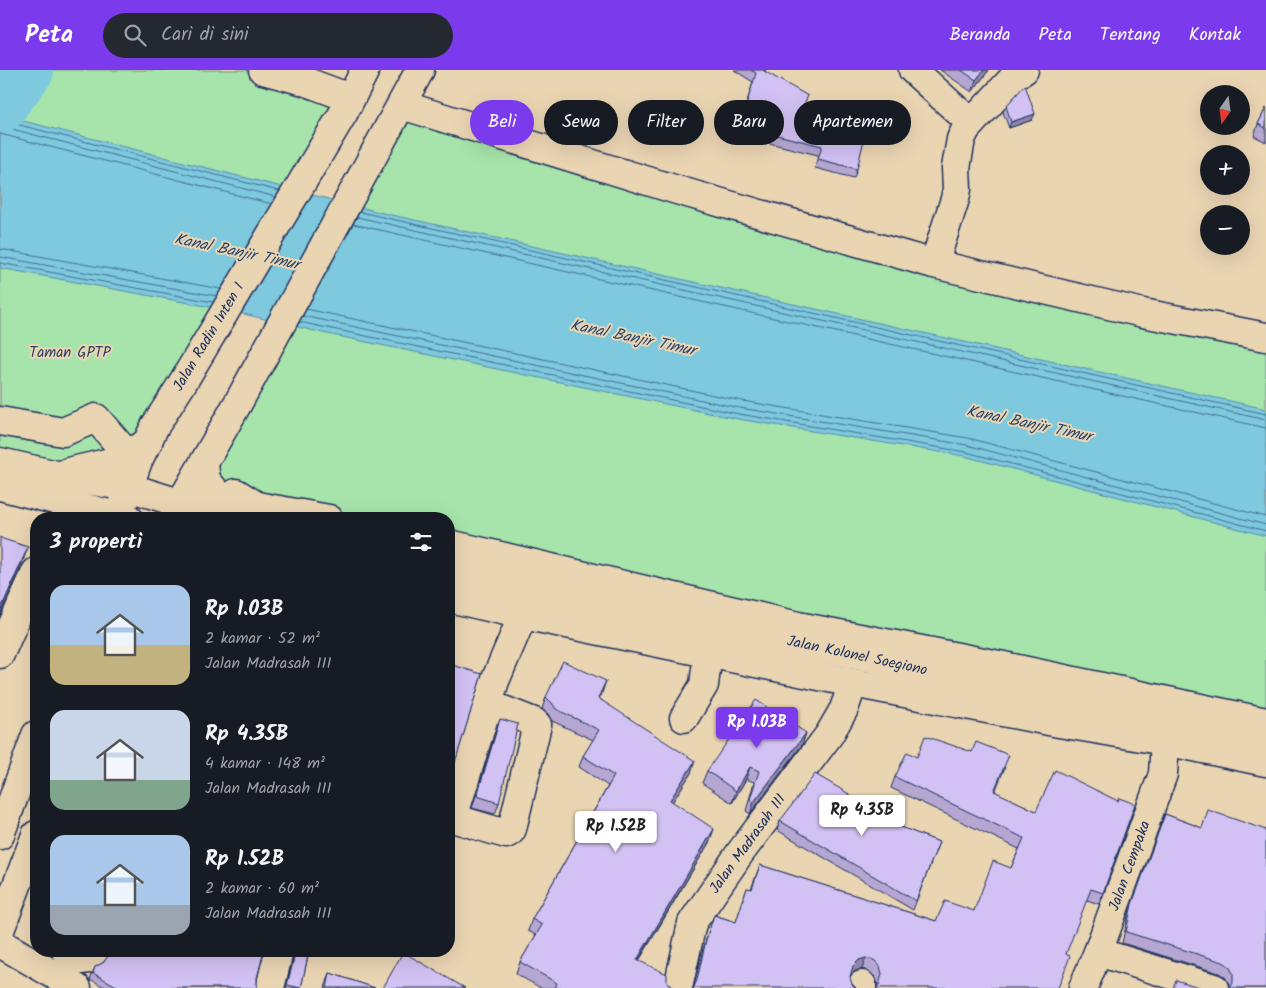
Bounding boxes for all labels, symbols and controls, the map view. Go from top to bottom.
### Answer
search box [103,13,453,58]
text: Peta [25,16,73,55]
text: Cari di sini [161,20,249,50]
icon: search [121,21,149,49]
text: Beranda [950,21,1011,50]
text: Peta [1039,21,1072,50]
text: Tentang [1100,21,1161,50]
text: Kontak [1189,21,1241,50]
north arrow [1200,85,1250,135]
map controls [1200,85,1250,255]
chip: Beli [470,100,534,145]
chip: Sewa [544,100,618,145]
chip: Filter [628,100,704,145]
chip: Baru [714,100,784,145]
chip: Apartemen [794,100,911,145]
button: + [1200,145,1250,195]
button: − [1200,205,1250,255]
water label: Kanal Banjir Timur [172,227,305,278]
street label: Jalan Radin Inten I [167,278,251,396]
water label: Kanal Banjir Timur [568,313,701,364]
park label: Taman GPTP [29,341,112,365]
water label: Kanal Banjir Timur [964,399,1097,450]
text: 3 properti [50,526,142,559]
icon: filters [407,528,435,556]
text: Rp 1.03B [205,593,284,626]
icon: home [90,605,150,665]
text: 2 kamar · 52 m² [205,626,320,651]
street label: Jalan Kolonel Soegiono [784,629,930,683]
text: Jalan Madrasah III [205,651,331,676]
pin: Rp 1.03B [705,706,809,749]
text: Rp 1.03B [727,710,787,735]
text: Rp 4.35B [205,718,289,751]
icon: home [90,730,150,790]
text: 4 kamar · 148 m² [205,751,325,776]
text: Jalan Madrasah III [205,776,331,801]
street label: Jalan Madrasah III [703,789,793,899]
pin: Rp 4.35B [810,794,914,837]
text: Rp 4.35B [830,798,894,823]
pin: Rp 1.52B [564,810,668,853]
text: Rp 1.52B [586,814,646,839]
street label: Jalan Cempaka [1103,817,1157,915]
text: Rp 1.52B [205,843,284,876]
icon: home [90,855,150,915]
text: 2 kamar · 60 m² [205,876,319,901]
text: Jalan Madrasah III [205,901,331,926]

